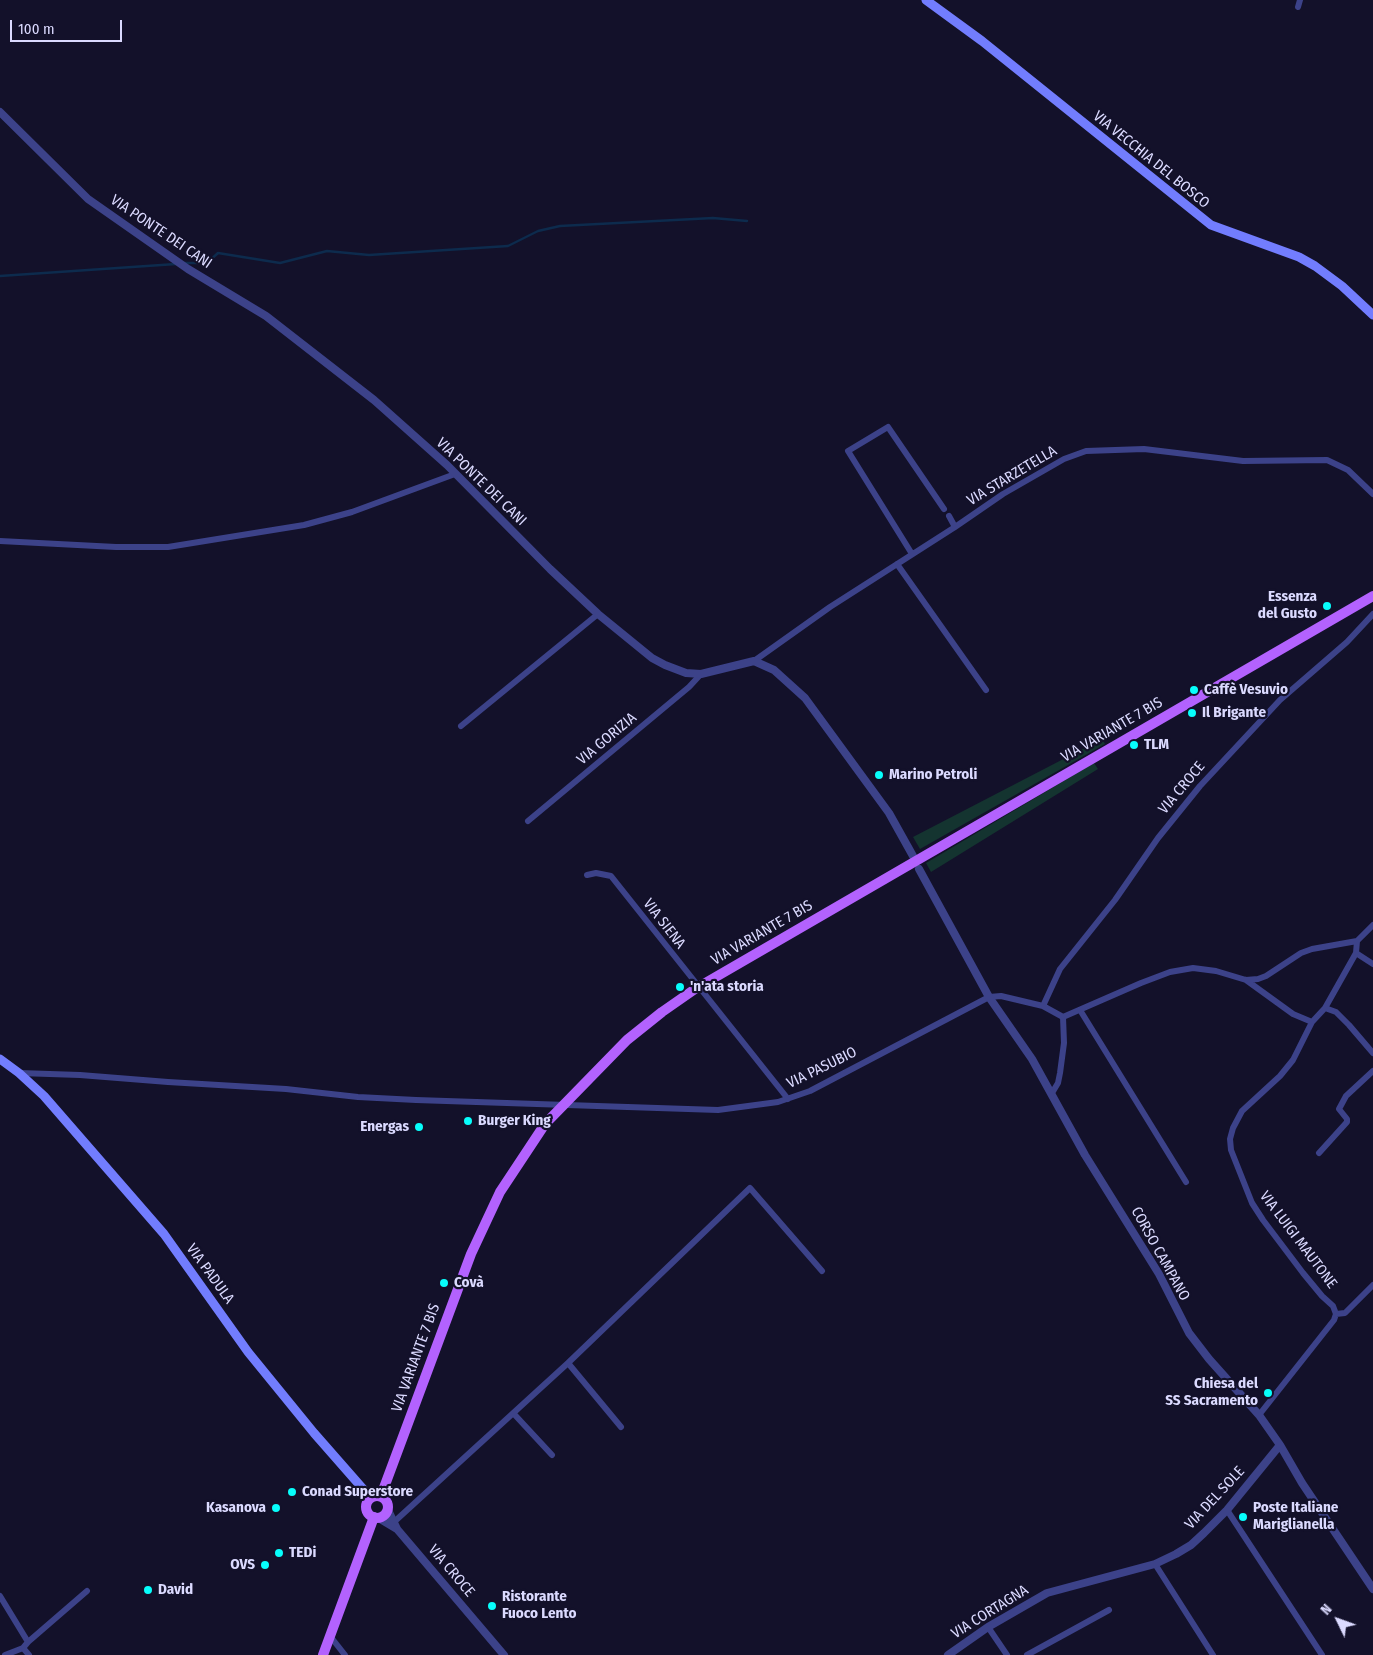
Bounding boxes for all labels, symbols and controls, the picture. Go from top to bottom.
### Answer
scale bar [12,10,125,42]
text: 100 m [18,20,55,38]
street label: VIA VECCHIA DEL BOSCO [1089,108,1213,212]
street label: VIA PONTE DEI CANI [107,191,215,273]
street label: VIA PONTE DEI CANI [432,434,530,530]
street label: VIA STARZETELLA [964,442,1060,510]
place label: Essenza del Gusto [1258,588,1317,623]
marker: Essenza del Gusto [1321,600,1333,612]
place label: Caffè Vesuvio [1204,681,1288,699]
marker: Caffè Vesuvio [1188,684,1200,696]
street label: VIA VARIANTE 7 BIS [1058,694,1166,766]
place label: Il Brigante [1202,704,1266,722]
marker: Il Brigante [1186,707,1198,719]
street label: VIA GORIZIA [574,709,640,769]
place label: TLM [1144,736,1169,754]
marker: TLM [1128,739,1140,751]
street label: VIA CROCE [1155,758,1209,818]
place label: Marino Petroli [889,766,977,784]
marker: Marino Petroli [873,769,885,781]
street label: VIA SIENA [639,895,689,953]
street label: VIA VARIANTE 7 BIS [708,897,816,969]
place label: 'n'ata storia [690,978,764,996]
marker: 'n'ata storia [674,981,686,993]
street label: VIA PASUBIO [784,1043,860,1093]
place label: Burger King [478,1112,551,1130]
marker: Burger King [462,1115,474,1127]
place label: Energas [360,1118,409,1136]
marker: Energas [413,1121,425,1133]
street label: VIA LUIGI MAUTONE [1256,1188,1340,1292]
street label: CORSO CAMPANO [1127,1204,1193,1304]
street label: VIA PADULA [182,1240,238,1308]
place label: Covà [454,1274,484,1292]
marker: Covà [438,1277,450,1289]
street label: VIA VARIANTE 7 BIS [388,1301,444,1415]
place label: Chiesa del SS Sacramento [1165,1375,1258,1410]
marker: Chiesa del SS Sacramento [1262,1387,1274,1399]
street label: VIA DEL SOLE [1181,1463,1249,1533]
place label: Conad Superstore [302,1483,413,1501]
marker: Conad Superstore [286,1486,298,1498]
place label: Kasanova [206,1499,266,1517]
place label: Poste Italiane Mariglianella [1253,1499,1338,1534]
marker: Kasanova [270,1502,282,1514]
marker: Poste Italiane Mariglianella [1237,1511,1249,1523]
street label: VIA CROCE [424,1541,478,1601]
place label: TEDi [289,1544,316,1562]
marker: TEDi [273,1547,285,1559]
place label: OVS [230,1556,255,1574]
marker: OVS [259,1559,271,1571]
place label: David [158,1581,193,1599]
street label: VIA CORTAGNA [948,1581,1032,1643]
marker: David [142,1584,154,1596]
place label: Ristorante Fuoco Lento [502,1588,576,1623]
north arrow [1313,1595,1363,1645]
marker: Ristorante Fuoco Lento [486,1600,498,1612]
text: N [1317,1601,1336,1618]

